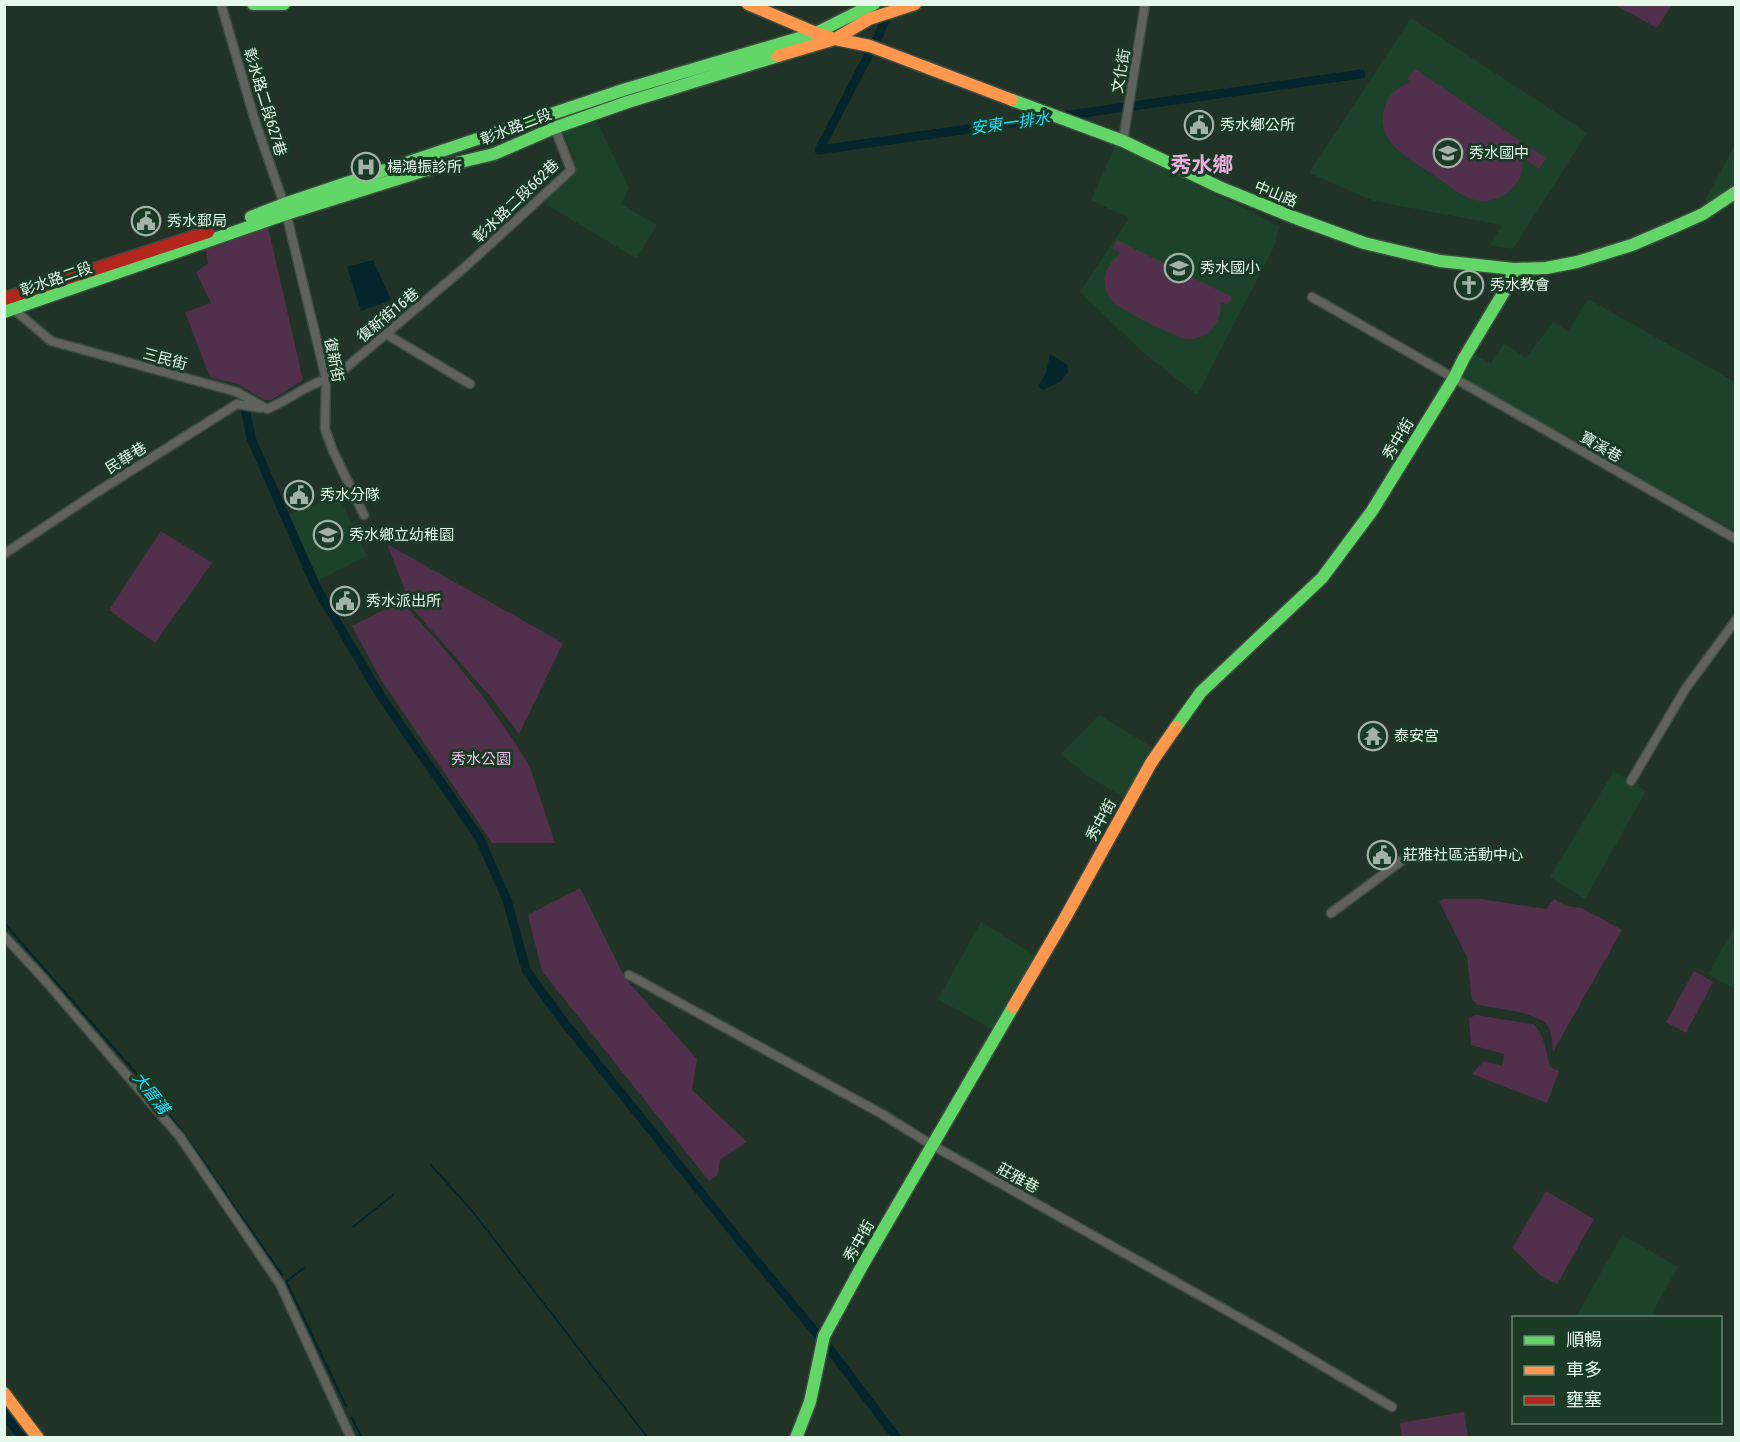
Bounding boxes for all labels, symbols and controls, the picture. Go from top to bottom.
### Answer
street label: 彰水路二段627巷 [240,46,290,158]
street label: 文化街 [1108,47,1134,95]
street label: 彰水路二段 [478,105,554,149]
water label: 安東一排水 [969,108,1052,138]
public building icon: 秀水鄉公所 [1183,109,1215,141]
place label: 秀水鄉公所 [1220,116,1295,134]
school or university icon: 秀水國中 [1432,137,1464,169]
place label: 秀水國中 [1469,144,1529,162]
hospital icon: 楊鴻振診所 [350,151,382,183]
district label: 秀水鄉 [1171,153,1234,177]
street label: 彰水路二段662巷 [469,156,563,246]
place label: 楊鴻振診所 [387,158,462,176]
street label: 中山路 [1252,177,1300,211]
public building icon: 秀水郵局 [130,205,162,237]
place label: 秀水郵局 [167,212,227,230]
school or university icon: 秀水國小 [1163,252,1195,284]
street label: 彰水路二段 [18,258,94,300]
place label: 秀水國小 [1200,259,1260,277]
church icon: 秀水教會 [1453,269,1485,301]
place label: 秀水教會 [1490,276,1550,294]
street label: 復新街16巷 [354,284,422,346]
street label: 復新街 [321,336,347,384]
street label: 三民街 [141,344,189,374]
street label: 秀中街 [1379,415,1417,463]
street label: 寶溪巷 [1577,428,1625,466]
street label: 民華巷 [102,438,150,478]
public building icon: 秀水分隊 [283,479,315,511]
place label: 秀水分隊 [320,486,380,504]
school or university icon: 秀水鄉立幼稚園 [312,519,344,551]
place label: 秀水鄉立幼稚園 [349,526,454,544]
public building icon: 秀水派出所 [329,585,361,617]
place label: 秀水派出所 [366,592,441,610]
temple icon: 泰安宮 [1357,720,1389,752]
place label: 泰安宮 [1394,727,1439,745]
park label: 秀水公園 [451,750,511,768]
street label: 秀中街 [1082,796,1120,844]
public building icon: 莊雅社區活動中心 [1366,839,1398,871]
place label: 莊雅社區活動中心 [1403,846,1523,864]
water label: 大厝溝 [129,1068,174,1119]
street label: 莊雅巷 [994,1159,1042,1197]
street label: 秀中街 [840,1217,878,1265]
legend [1512,1316,1722,1424]
text: 順暢 [1566,1329,1602,1350]
text: 車多 [1566,1359,1602,1380]
text: 壅塞 [1566,1389,1602,1410]

